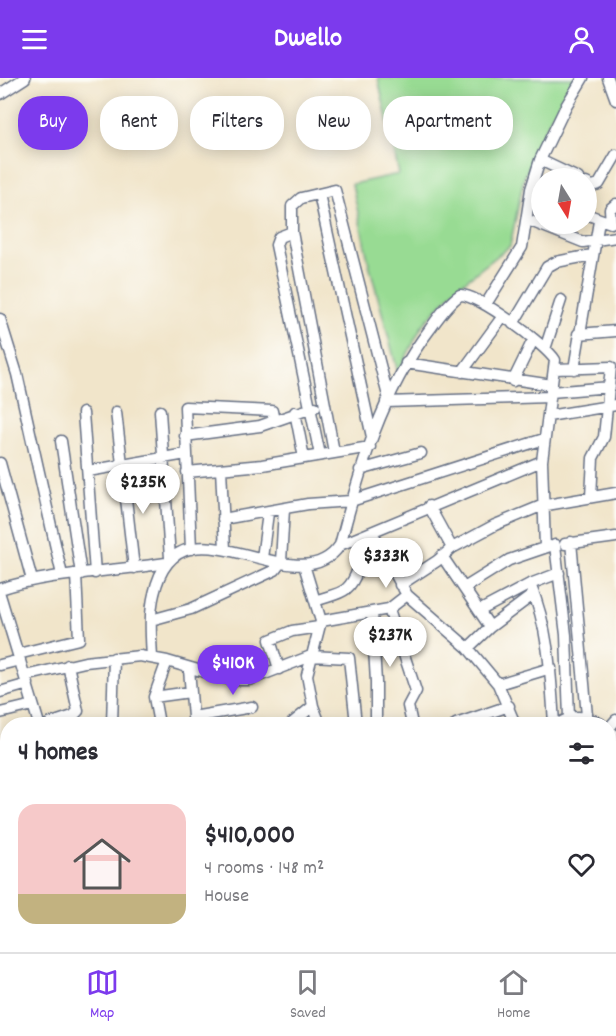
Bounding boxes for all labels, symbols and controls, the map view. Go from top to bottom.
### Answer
text: Dwello [274,20,342,59]
icon: menu [18,23,51,56]
icon: person [565,23,598,56]
chip: Buy [18,96,88,150]
chip: Rent [100,96,178,150]
chip: Filters [190,96,284,150]
chip: New [296,96,371,150]
chip: Apartment [383,96,513,150]
north arrow [531,168,597,234]
map controls [531,168,597,234]
pin: $235K [101,464,185,515]
text: $235K [120,469,166,497]
pin: $333K [344,538,428,589]
text: $333K [363,543,409,571]
pin: $237K [348,617,432,668]
text: $237K [368,622,412,650]
pin: $410K [191,645,275,696]
text: $410K [212,650,254,678]
text: 4 homes [18,735,98,772]
icon: filters [565,737,598,770]
text: $410,000 [204,818,295,855]
icon: home [66,828,138,900]
icon: heart [565,848,598,881]
text: 4 rooms · 148 m² [204,855,324,883]
text: House [204,883,249,911]
tab: Map [86,966,119,1025]
tab: Saved [290,966,326,1025]
tab: Home [497,966,530,1025]

